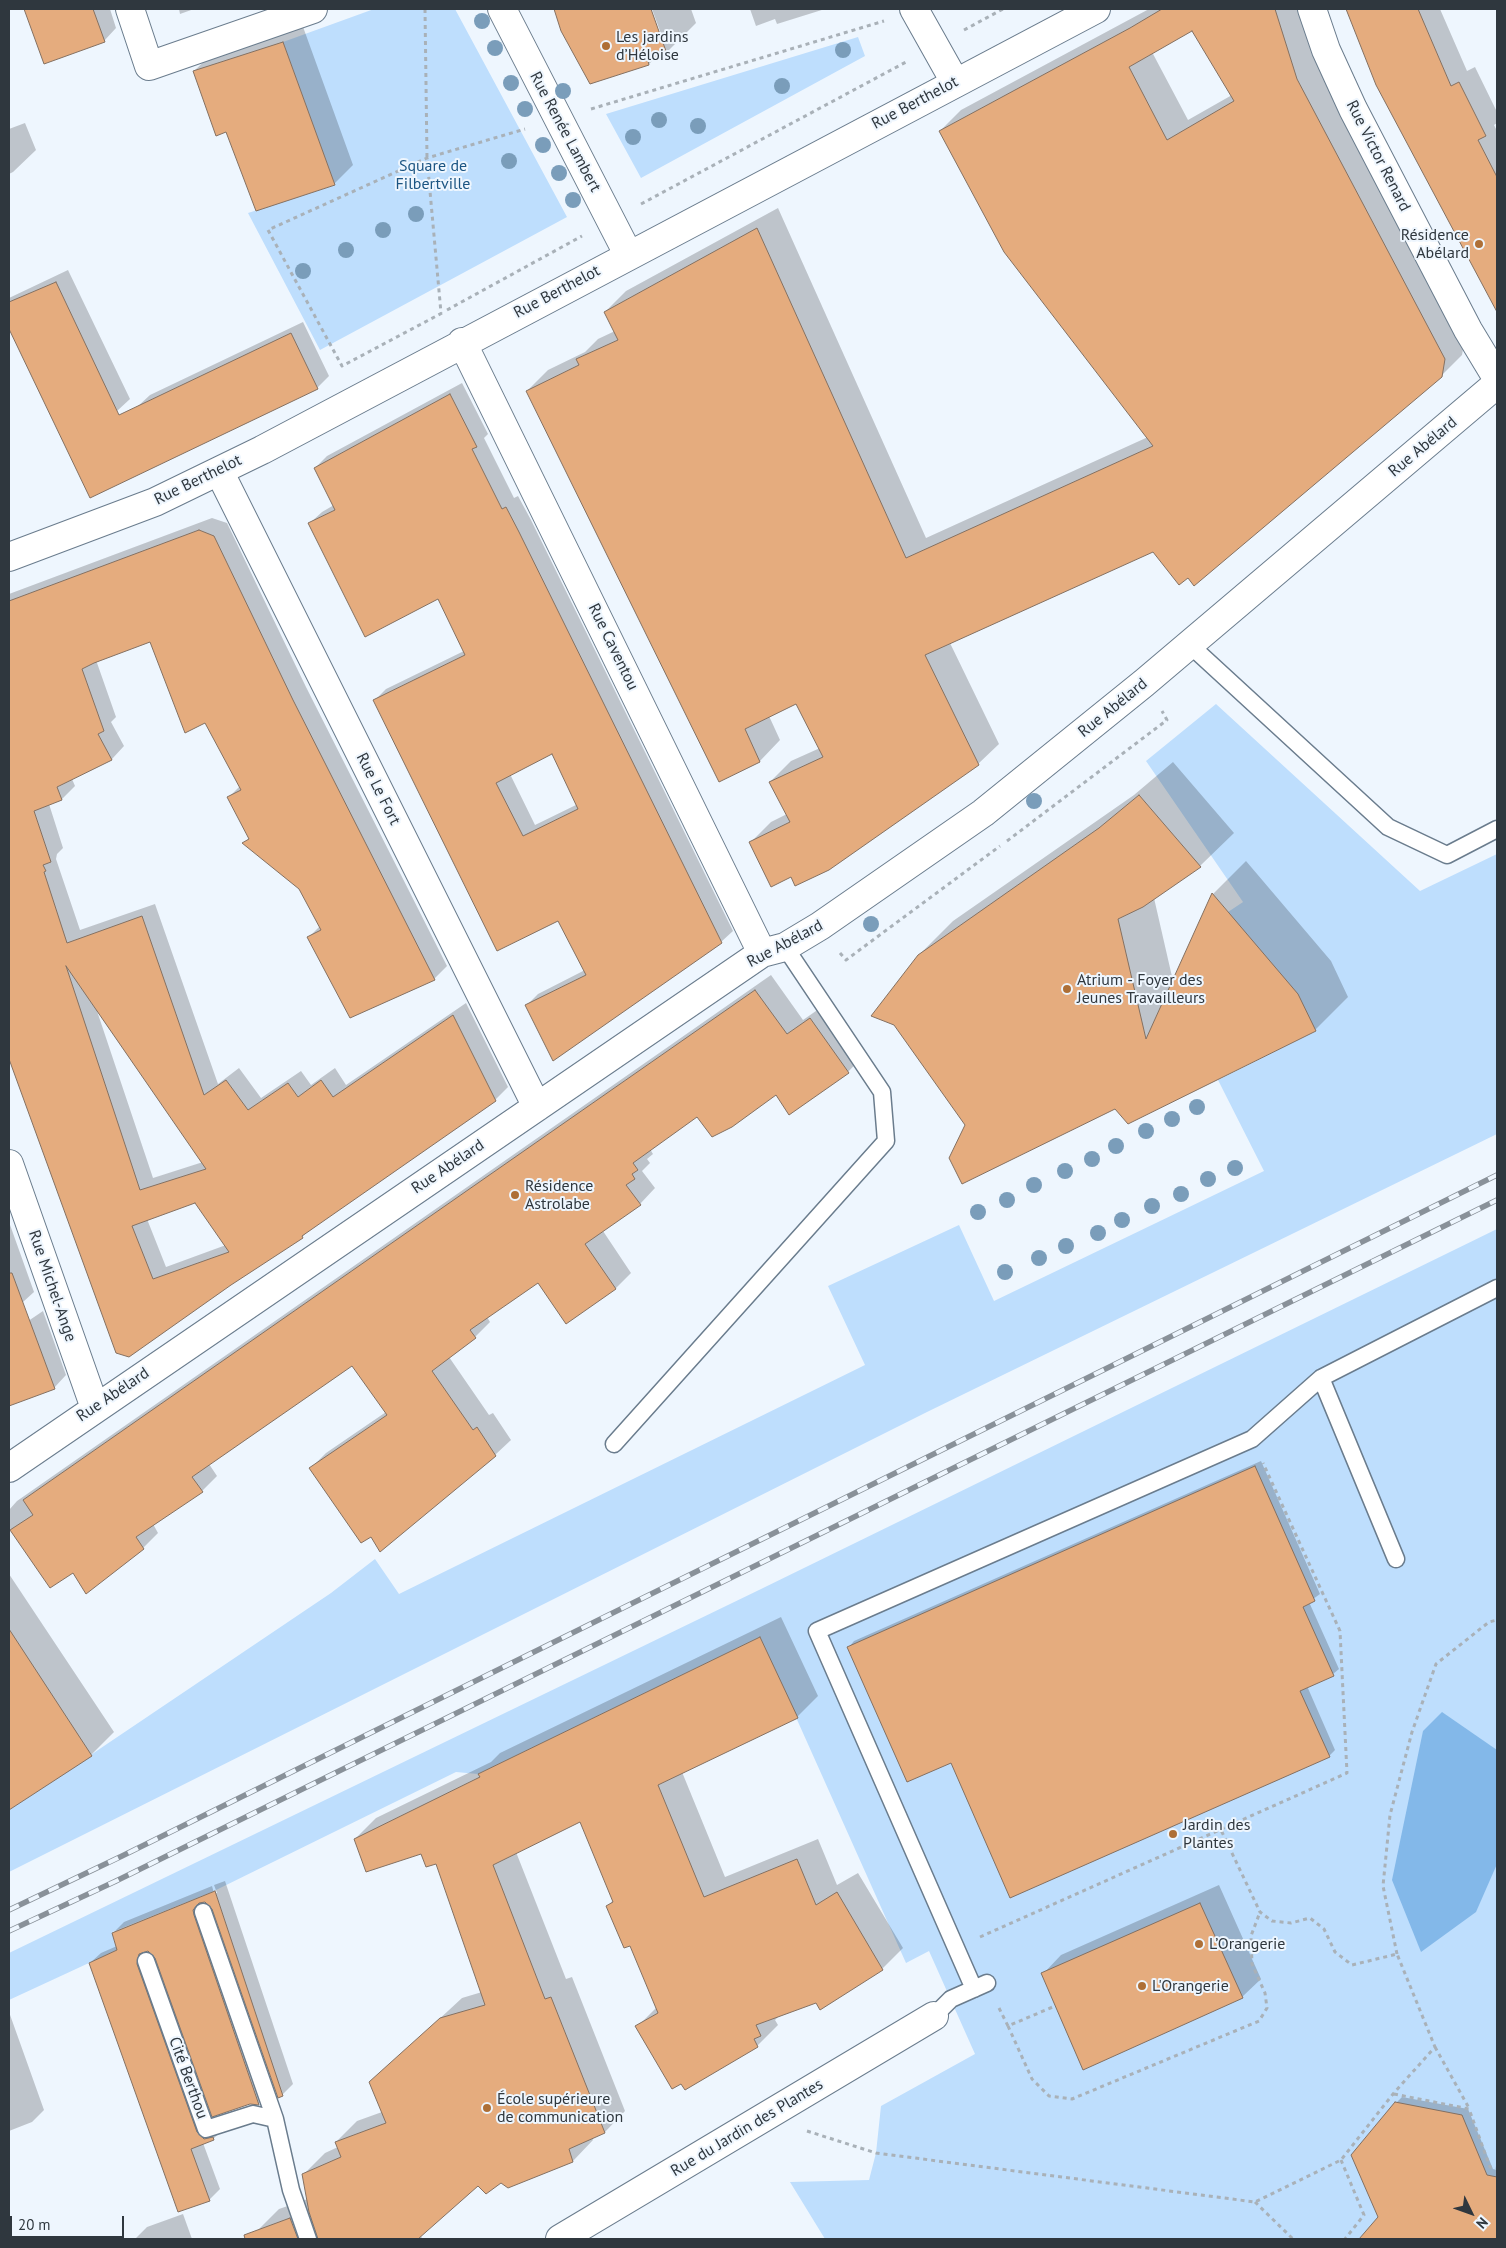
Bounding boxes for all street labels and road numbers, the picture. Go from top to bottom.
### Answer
street label: Rue Renée Lambert [525,69,605,195]
street label: Rue Berthelot [869,72,961,134]
street label: Rue Victor Renard [1342,97,1414,215]
street label: Rue Berthelot [511,261,603,323]
street label: Rue Abélard [1385,413,1461,481]
street label: Rue Berthelot [151,451,245,509]
street label: Rue Caventou [584,601,642,693]
street label: Rue Abélard [1075,674,1151,742]
street label: Rue Le Fort [352,750,404,828]
street label: Rue Abélard [744,916,826,972]
street label: Rue Abélard [408,1136,488,1198]
street label: Rue Michel-Ange [24,1228,80,1344]
street label: Rue Abélard [73,1364,153,1426]
street label: Cité Berthou [164,2034,212,2122]
street label: Rue du Jardin des Plantes [667,2075,827,2181]

